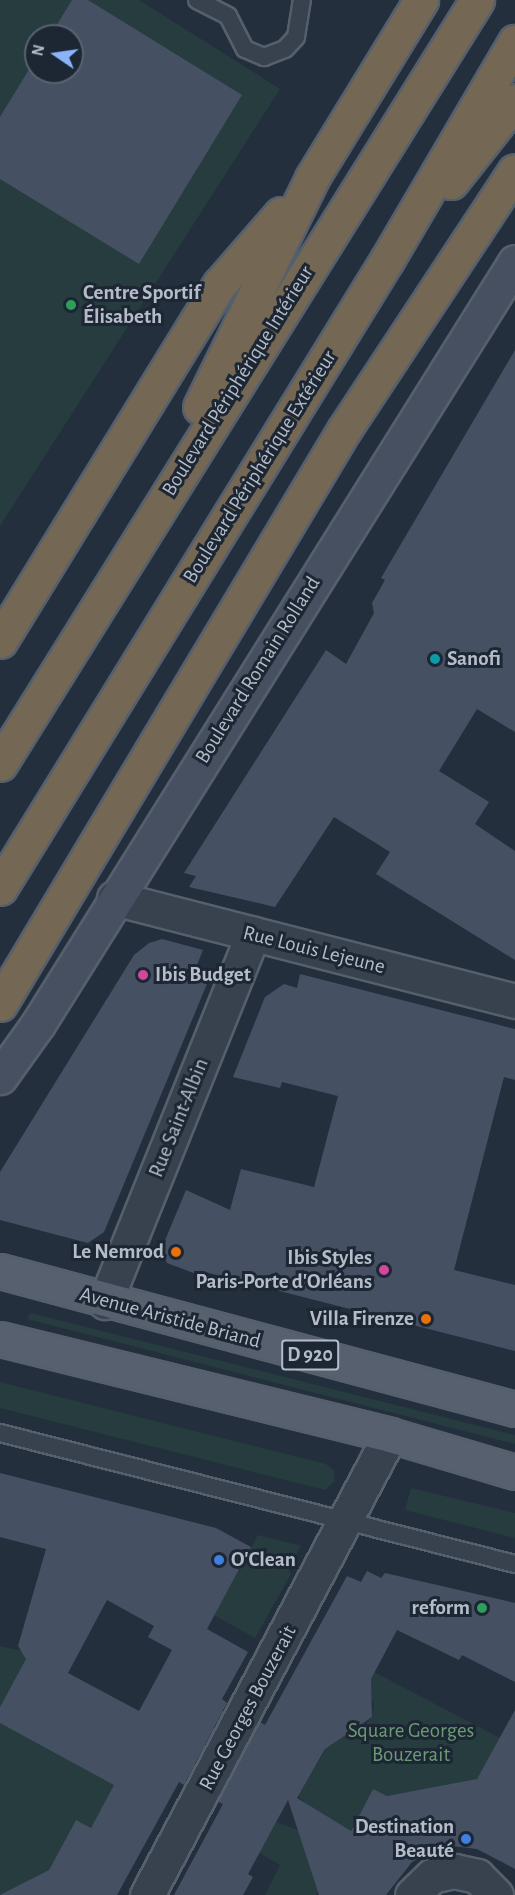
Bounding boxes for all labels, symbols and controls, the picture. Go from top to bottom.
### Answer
north arrow [24,24,84,84]
text: N [29,43,47,58]
street label: Boulevard Périphérique Intérieur [157,261,319,501]
place label: Centre Sportif Élisabeth [83,280,200,330]
marker: Centre Sportif Élisabeth [64,298,78,312]
street label: Boulevard Périphérique Extérieur [178,346,342,588]
street label: Boulevard Romain Rolland [190,572,326,768]
place label: Sanofi [447,646,501,672]
marker: Sanofi [428,652,442,666]
street label: Rue Louis Lejeune [240,920,388,980]
place label: Ibis Budget [155,962,251,988]
marker: Ibis Budget [136,968,150,982]
street label: Rue Saint-Albin [144,1055,214,1181]
place label: Le Nemrod [72,1239,164,1265]
marker: Le Nemrod [169,1245,183,1259]
place label: Ibis Styles Paris-Porte d'Orléans [195,1245,372,1295]
marker: Ibis Styles Paris-Porte d'Orléans [377,1263,391,1277]
street label: Avenue Aristide Briand [77,1282,263,1354]
place label: Villa Firenze [310,1306,414,1332]
marker: Villa Firenze [419,1312,433,1326]
road number: D 920 [280,1338,340,1372]
place label: O'Clean [231,1547,296,1573]
marker: O'Clean [212,1553,226,1567]
place label: reform [412,1595,470,1621]
marker: reform [475,1601,489,1615]
street label: Rue Georges Bouzerait [194,1621,302,1795]
park label: Square Georges Bouzerait [348,1718,474,1768]
place label: Destination Beauté [355,1814,454,1864]
marker: Destination Beauté [459,1832,473,1846]

